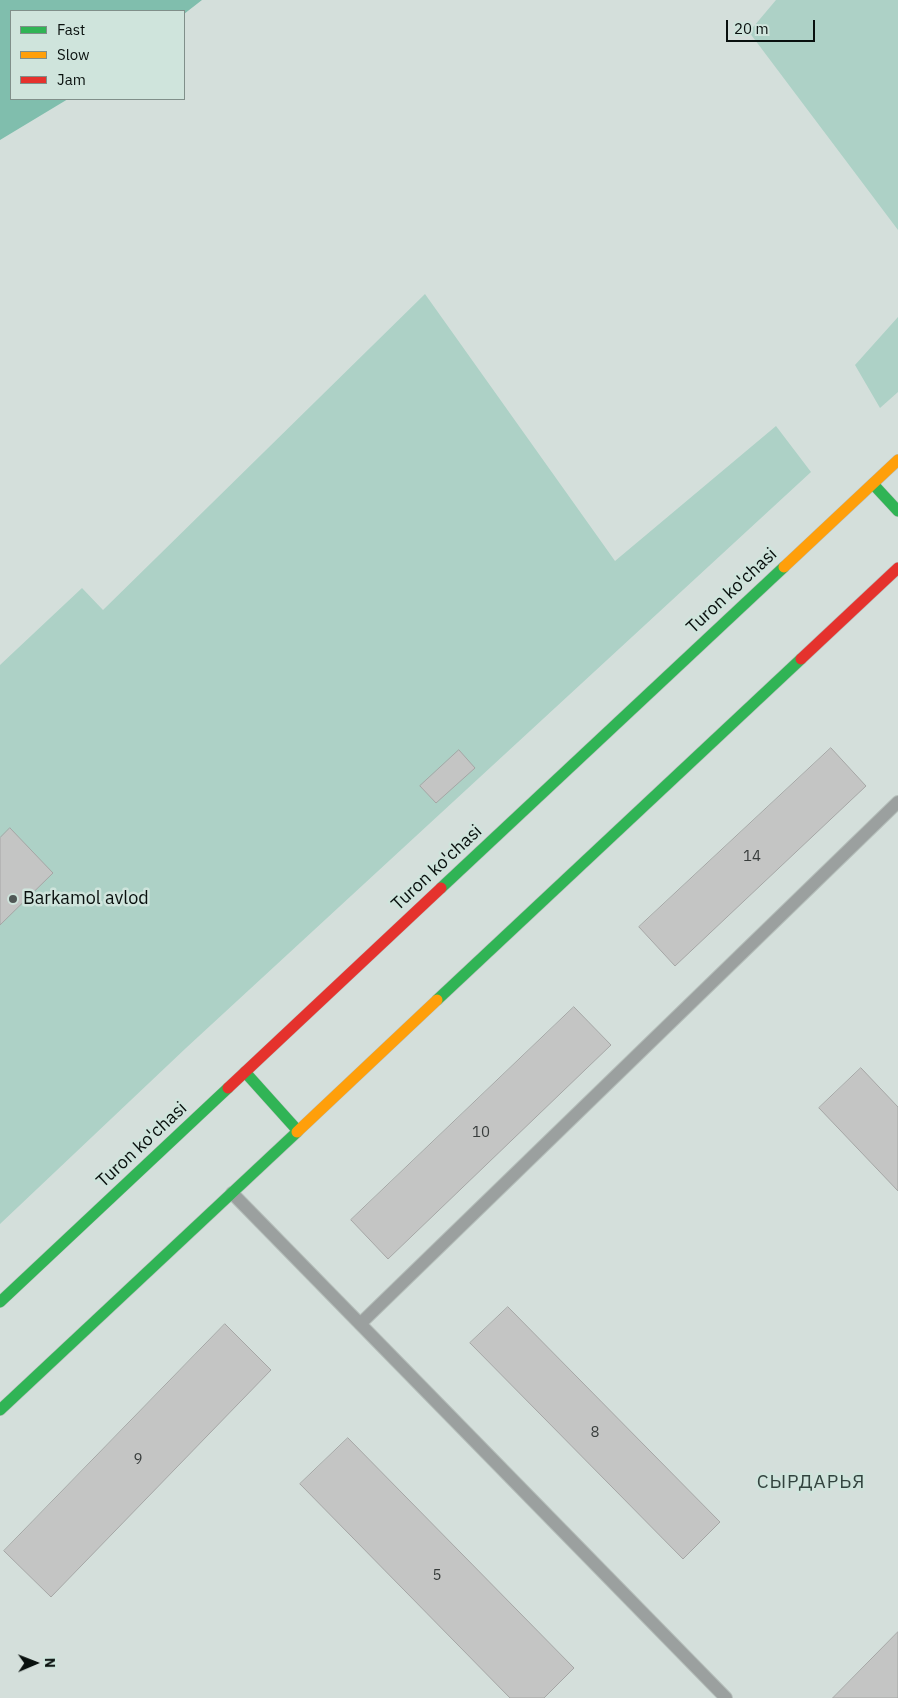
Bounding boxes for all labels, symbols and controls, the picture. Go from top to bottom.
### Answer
legend [10,10,185,100]
scale bar [728,10,817,42]
text: 20 m [734,19,769,38]
text: Fast [57,20,85,39]
text: Slow [57,45,90,64]
text: Jam [57,70,86,89]
street label: Turon ko'chasi [682,544,782,638]
street label: Turon ko'chasi [387,821,487,915]
house number: 14 [743,848,761,866]
place label: Barkamol avlod [23,888,149,910]
marker: Barkamol avlod [7,893,19,905]
street label: Turon ko'chasi [92,1098,192,1192]
house number: 10 [472,1124,490,1142]
house number: 8 [591,1424,599,1442]
house number: 9 [134,1451,142,1469]
district label: СЫРДАРЬЯ [756,1472,866,1494]
house number: 5 [433,1567,441,1585]
north arrow [10,1638,60,1688]
text: N [41,1658,59,1668]

